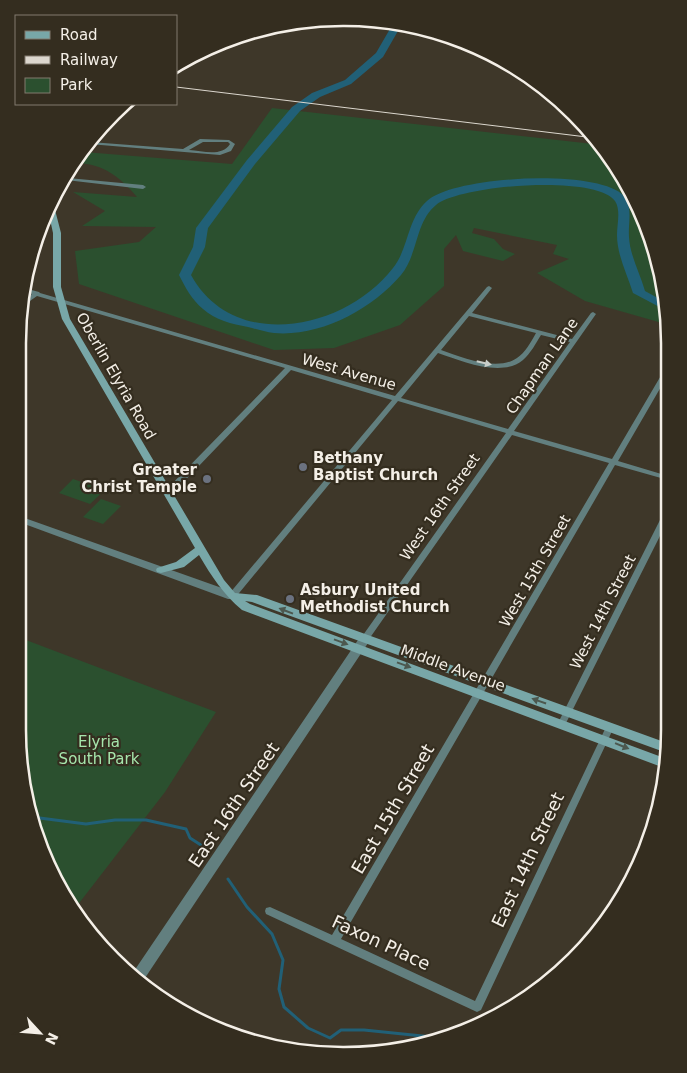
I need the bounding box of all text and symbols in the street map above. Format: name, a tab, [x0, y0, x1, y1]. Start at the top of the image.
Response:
legend	[15, 15, 178, 105]
text: Road	[60, 26, 98, 44]
text: Railway	[60, 51, 118, 69]
text: Park	[60, 76, 93, 94]
street label: Oberlin Elyria Road	[72, 309, 160, 443]
street label: Chapman Lane	[502, 315, 582, 417]
street label: West Avenue	[300, 350, 398, 394]
one-way arrow	[477, 359, 492, 367]
place label: Bethany Baptist Church	[313, 449, 438, 484]
street label: West 16th Street	[396, 450, 484, 564]
place label: Greater Christ Temple	[81, 461, 198, 496]
marker: Bethany Baptist Church	[297, 461, 309, 473]
marker: Greater Christ Temple	[201, 473, 213, 485]
street label: West 15th Street	[496, 512, 574, 630]
street label: West 14th Street	[566, 551, 640, 672]
place label: Asbury United Methodist Church	[300, 581, 450, 616]
marker: Asbury United Methodist Church	[284, 593, 296, 605]
one-way arrow	[279, 606, 293, 614]
one-way arrow	[333, 639, 348, 646]
street label: Middle Avenue	[398, 641, 508, 695]
one-way arrow	[397, 661, 412, 669]
one-way arrow	[531, 697, 546, 705]
park label: Elyria South Park	[59, 733, 140, 768]
street label: East 16th Street	[184, 738, 283, 871]
street label: East 15th Street	[347, 740, 438, 877]
one-way arrow	[615, 742, 630, 750]
street label: East 14th Street	[487, 789, 568, 931]
street label: Faxon Place	[329, 911, 434, 974]
north arrow	[15, 1008, 65, 1058]
text: N	[42, 1030, 61, 1047]

